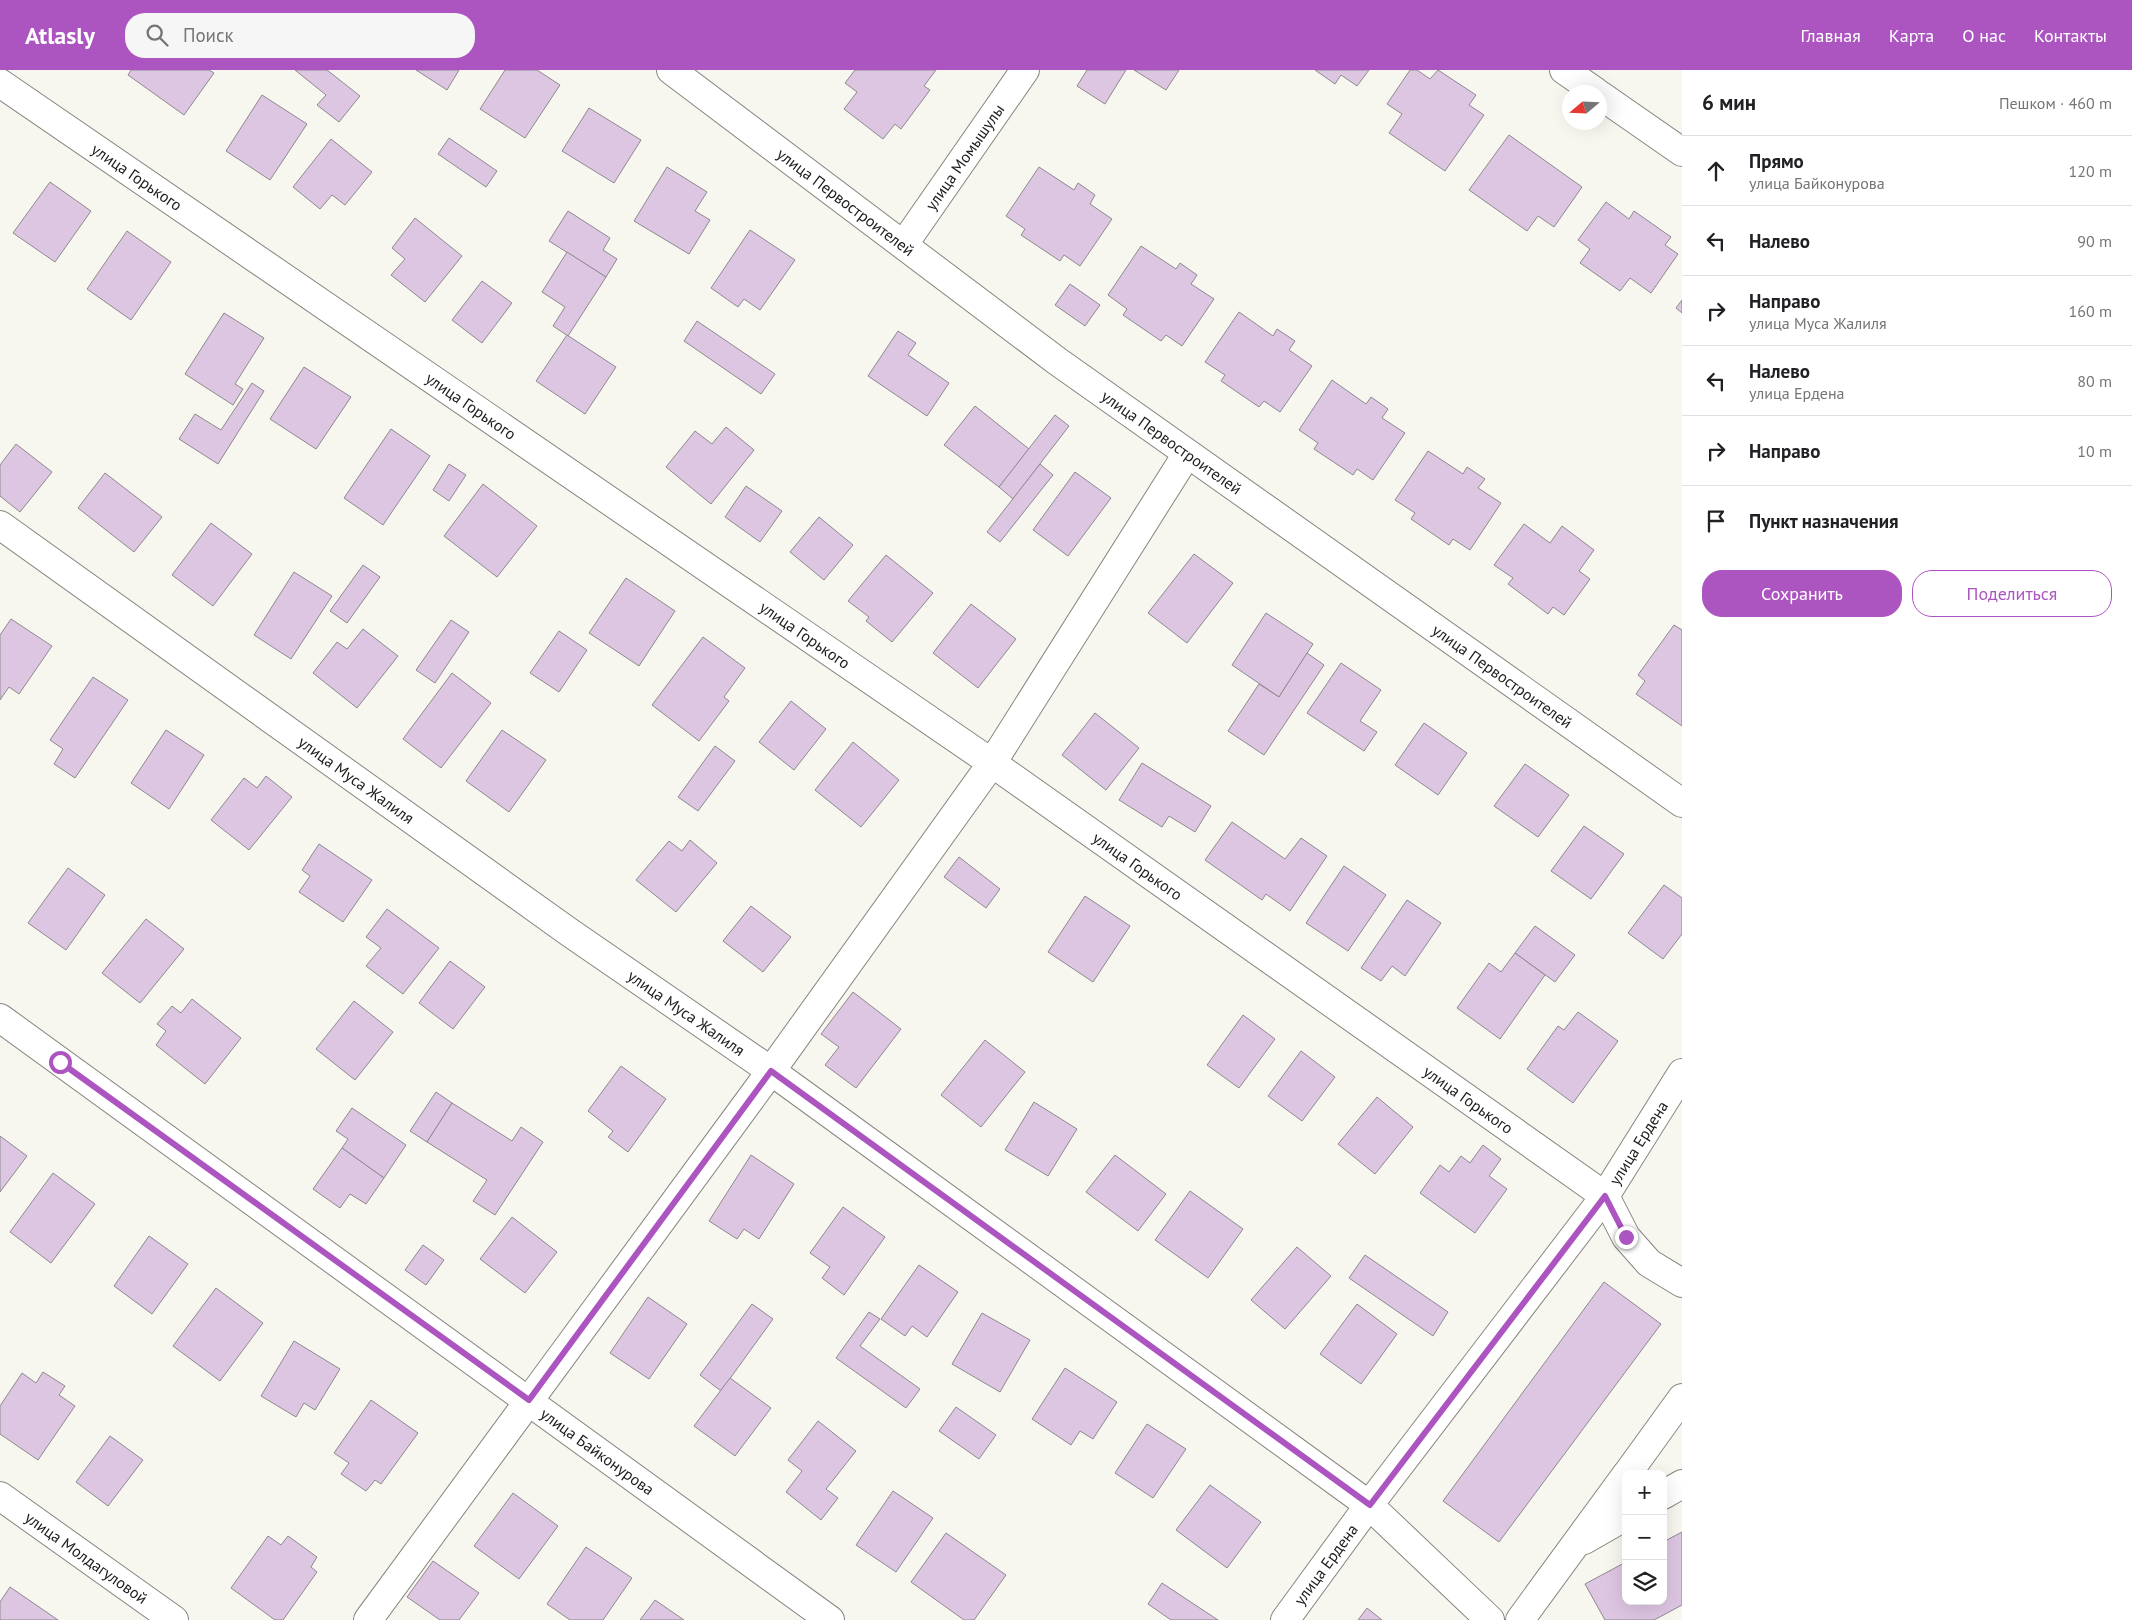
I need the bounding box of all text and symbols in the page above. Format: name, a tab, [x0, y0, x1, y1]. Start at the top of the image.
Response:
search box	[125, 13, 475, 58]
text: Atlasly	[25, 20, 95, 51]
icon: search	[143, 21, 171, 49]
text: Поиск	[183, 23, 234, 47]
text: Главная	[1800, 24, 1861, 47]
text: Карта	[1889, 24, 1934, 47]
text: О нас	[1962, 24, 2006, 47]
text: Контакты	[2034, 24, 2107, 47]
north arrow	[1562, 85, 1607, 130]
text: 6 мин	[1702, 89, 1756, 116]
text: Пешком · 460 m	[1999, 93, 2112, 113]
street label: улица Момышулы	[921, 100, 1008, 214]
street label: улица Горького	[88, 139, 186, 215]
street label: улица Первостроителей	[773, 144, 919, 260]
text: Прямо	[1749, 149, 1804, 173]
icon: ahead	[1702, 157, 1730, 185]
text: 120 m	[2069, 161, 2112, 181]
text: улица Байконурова	[1749, 173, 1885, 193]
icon: left	[1702, 227, 1730, 255]
text: Налево	[1749, 229, 1810, 253]
text: 90 m	[2077, 231, 2112, 251]
text: Направо	[1749, 289, 1820, 313]
icon: right	[1702, 297, 1730, 325]
text: 160 m	[2069, 301, 2112, 321]
text: улица Муса Жалиля	[1749, 313, 1887, 333]
text: Налево	[1749, 359, 1810, 383]
icon: left	[1702, 367, 1730, 395]
street label: улица Горького	[422, 368, 520, 444]
text: 80 m	[2077, 371, 2112, 391]
text: улица Ердена	[1749, 383, 1845, 403]
street label: улица Первостроителей	[1098, 386, 1246, 499]
icon: right	[1702, 437, 1730, 465]
text: Направо	[1749, 439, 1820, 463]
text: 10 m	[2077, 441, 2112, 461]
icon: arrive	[1702, 507, 1730, 535]
text: Пункт назначения	[1749, 509, 1899, 533]
button: Сохранить	[1702, 570, 1902, 617]
button: Поделиться	[1912, 570, 2112, 617]
street label: улица Горького	[756, 597, 854, 673]
street label: улица Первостроителей	[1428, 620, 1576, 732]
street label: улица Муса Жалиля	[294, 732, 418, 828]
street label: улица Горького	[1089, 827, 1186, 904]
street label: улица Муса Жалиля	[624, 965, 749, 1060]
route start	[49, 1051, 72, 1074]
street label: улица Горького	[1420, 1061, 1517, 1138]
street label: улица Ердена	[1604, 1097, 1672, 1189]
route end	[1615, 1226, 1638, 1249]
street label: улица Байконурова	[537, 1403, 658, 1499]
map controls	[1622, 1470, 1667, 1605]
button: +	[1622, 1470, 1667, 1515]
street label: улица Молдагуловой	[21, 1507, 152, 1608]
button: −	[1622, 1515, 1667, 1560]
street label: улица Ердена	[1289, 1520, 1362, 1609]
button: layers	[1622, 1560, 1667, 1605]

